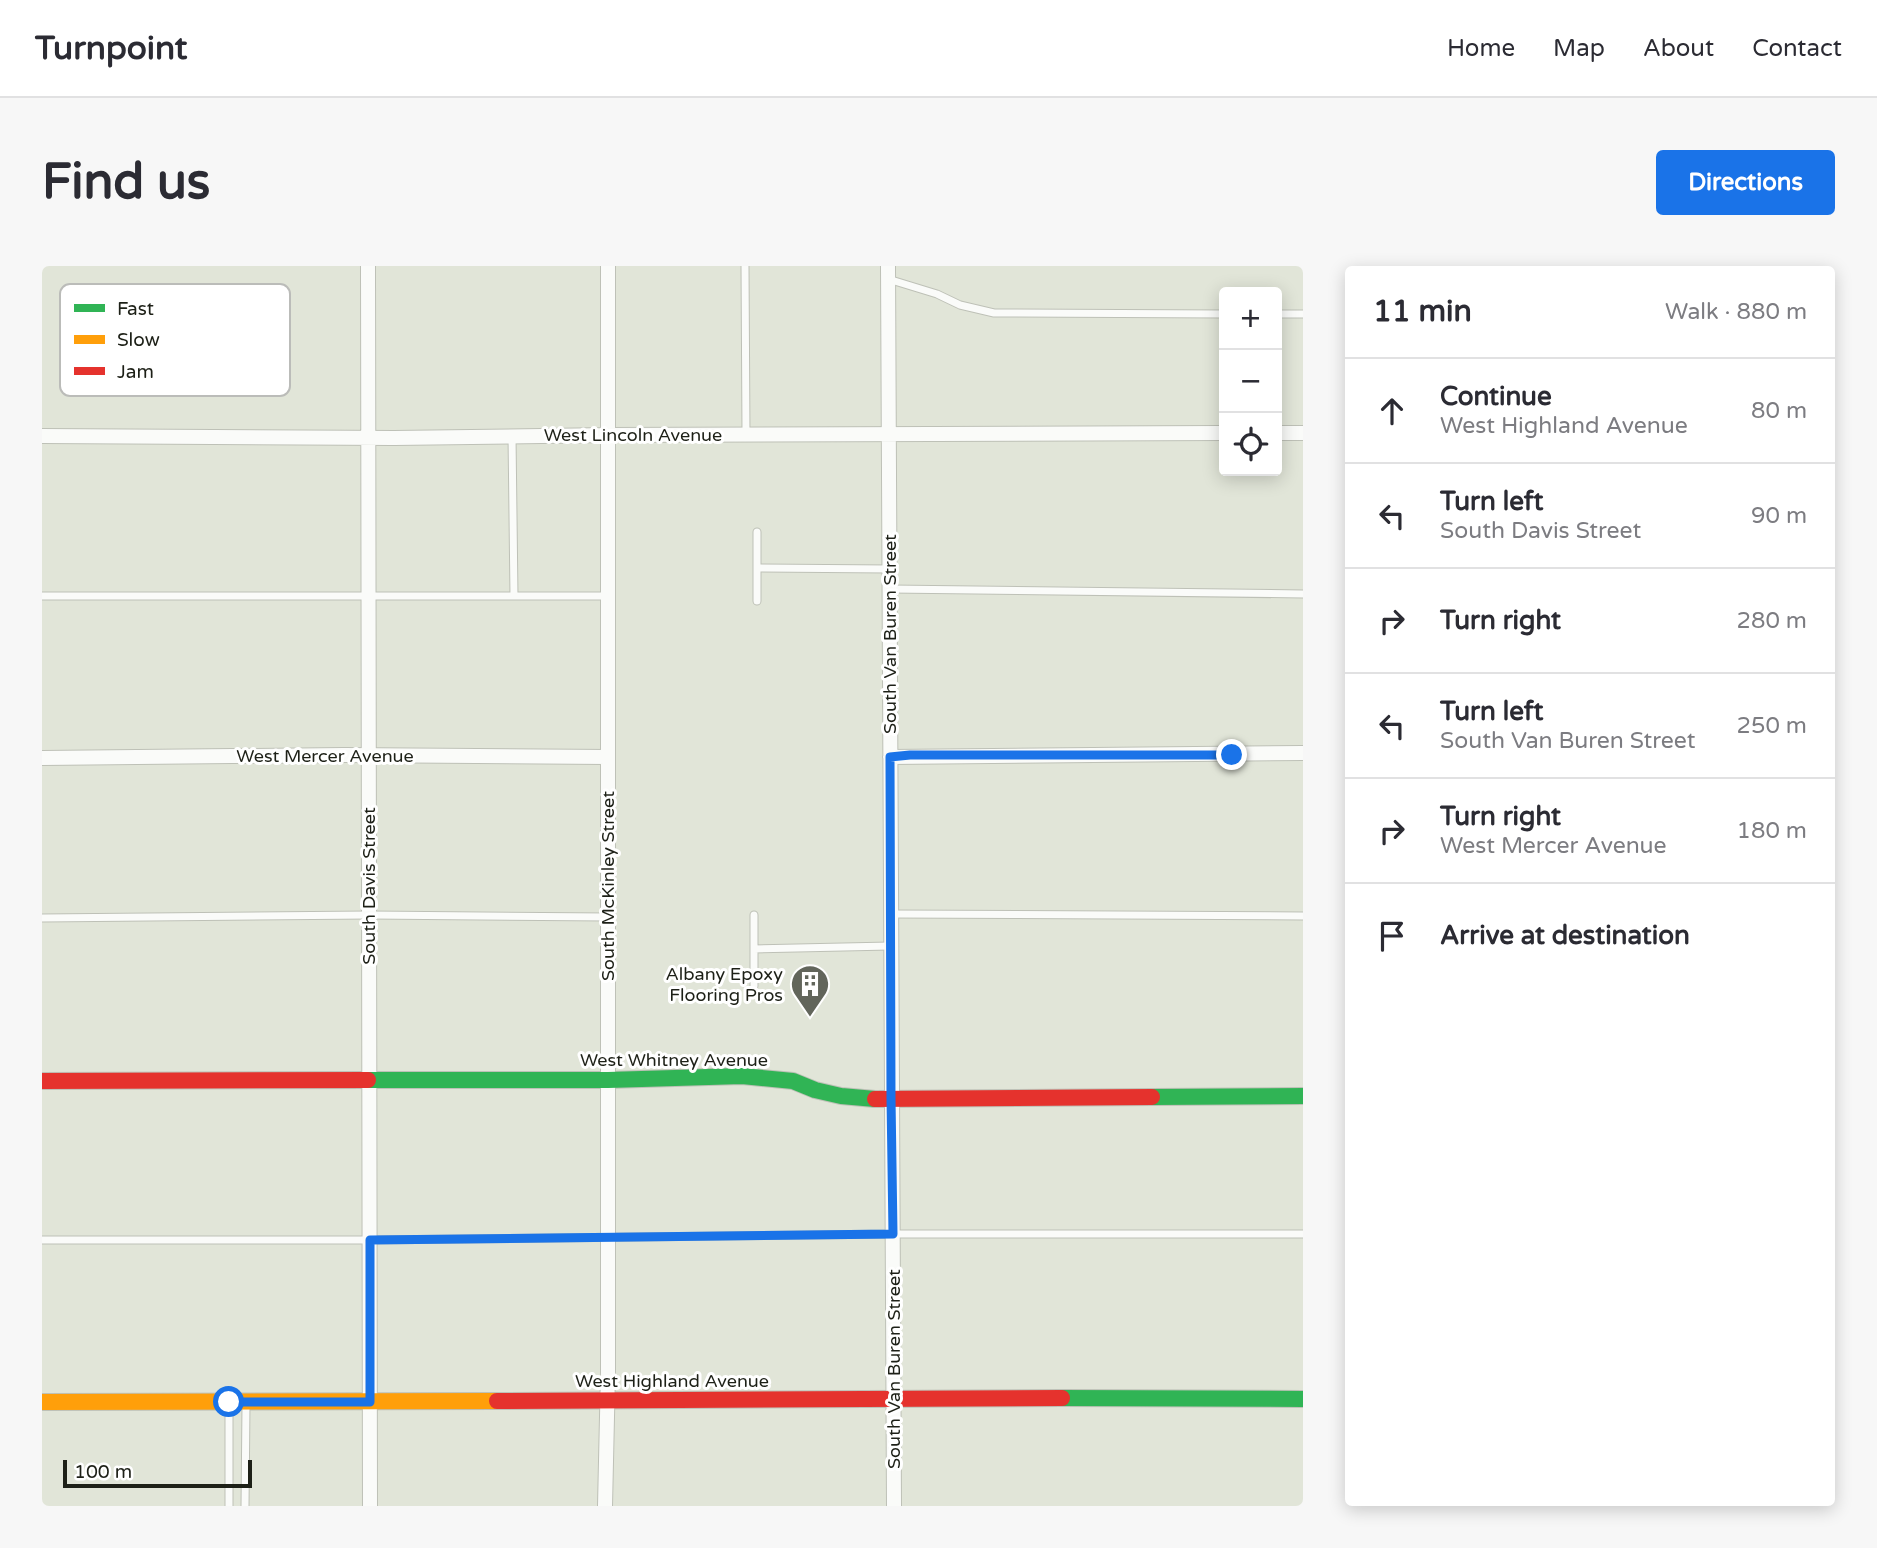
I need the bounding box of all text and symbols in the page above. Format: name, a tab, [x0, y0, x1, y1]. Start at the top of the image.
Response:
text: Turnpoint	[35, 29, 187, 68]
text: Home	[1447, 34, 1515, 63]
text: Map	[1553, 34, 1605, 63]
text: About	[1643, 34, 1714, 63]
text: Contact	[1752, 34, 1842, 63]
button: Directions	[1656, 150, 1835, 215]
text: Find us	[42, 153, 210, 212]
legend	[60, 284, 290, 396]
map controls	[1219, 287, 1282, 476]
button: +	[1219, 287, 1282, 350]
text: 11 min	[1373, 293, 1472, 330]
text: Fast	[117, 298, 154, 320]
text: Walk · 880 m	[1665, 298, 1807, 326]
text: Slow	[117, 329, 160, 351]
button: −	[1219, 350, 1282, 413]
text: Jam	[117, 361, 154, 383]
text: Continue	[1440, 381, 1552, 412]
icon: ahead	[1373, 392, 1411, 430]
text: 80 m	[1751, 397, 1807, 425]
text: West Highland Avenue	[1440, 412, 1688, 440]
button: locate	[1219, 413, 1282, 476]
street label: West Lincoln Avenue	[544, 424, 722, 446]
text: Turn left	[1440, 486, 1543, 517]
icon: left	[1373, 497, 1411, 535]
text: 90 m	[1751, 502, 1807, 530]
text: South Davis Street	[1440, 517, 1641, 545]
street label: South Van Buren Street	[879, 534, 901, 734]
icon: right	[1373, 602, 1411, 640]
text: Turn right	[1440, 605, 1561, 636]
text: 280 m	[1737, 607, 1807, 635]
text: Turn left	[1440, 696, 1543, 727]
icon: left	[1373, 707, 1411, 745]
text: 250 m	[1737, 712, 1807, 740]
text: South Van Buren Street	[1440, 727, 1696, 755]
route end	[1216, 739, 1247, 770]
street label: West Mercer Avenue	[236, 745, 414, 767]
street label: South McKinley Street	[597, 791, 619, 981]
text: Turn right	[1440, 801, 1561, 832]
street label: South Davis Street	[358, 807, 380, 965]
icon: right	[1373, 812, 1411, 850]
text: 180 m	[1737, 817, 1807, 845]
text: West Mercer Avenue	[1440, 832, 1667, 860]
icon: arrive	[1373, 917, 1411, 955]
text: Arrive at destination	[1440, 920, 1690, 951]
place label: Albany Epoxy Flooring Pros	[665, 963, 783, 1006]
building icon: Albany Epoxy Flooring Pros	[789, 963, 831, 1018]
street label: West Whitney Avenue	[580, 1049, 768, 1071]
street label: South Van Buren Street	[883, 1269, 905, 1469]
street label: West Highland Avenue	[575, 1370, 769, 1392]
route start	[213, 1386, 244, 1417]
scale bar	[63, 1457, 252, 1489]
text: 100 m	[74, 1461, 132, 1483]

